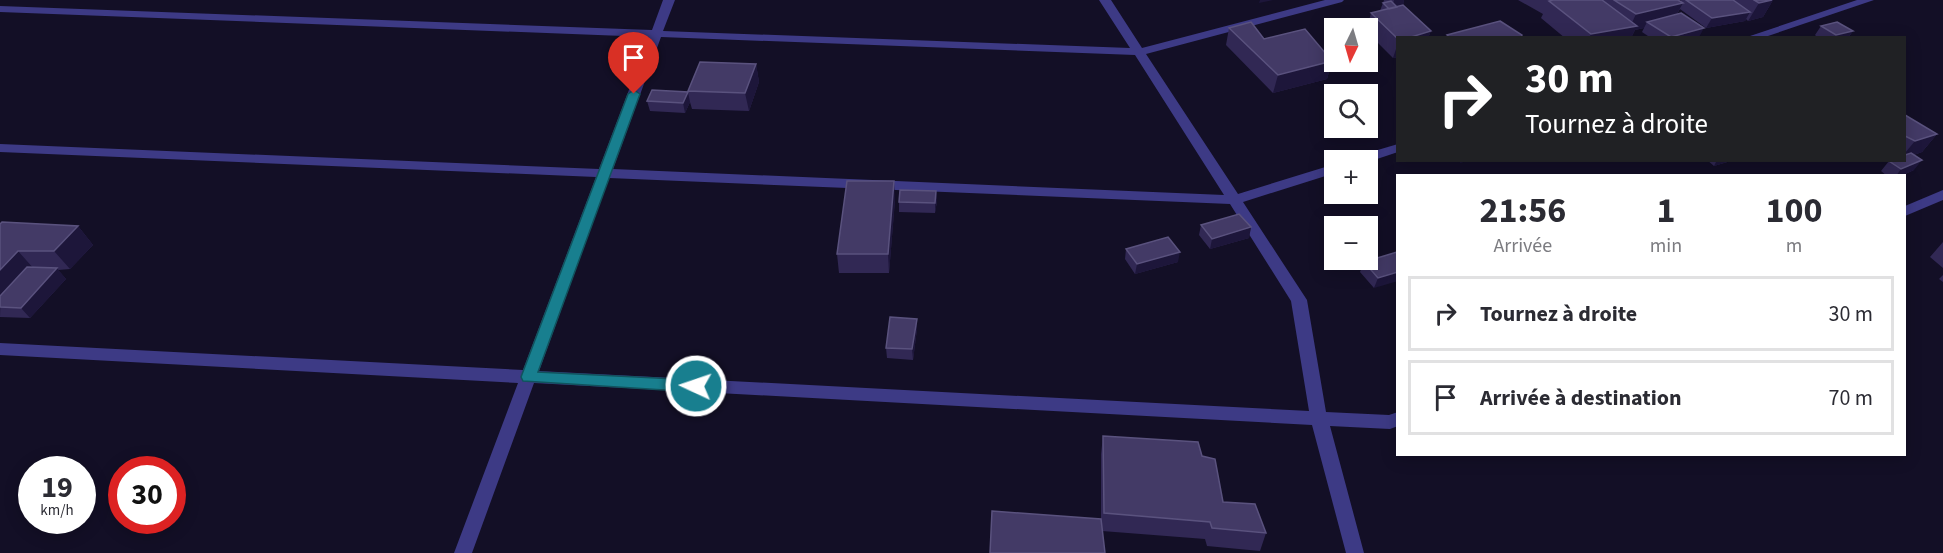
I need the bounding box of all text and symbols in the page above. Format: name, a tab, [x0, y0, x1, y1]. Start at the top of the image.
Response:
north arrow	[1324, 18, 1378, 72]
map controls	[1324, 18, 1378, 270]
pin	[608, 32, 659, 94]
icon: arrive	[617, 41, 650, 74]
text: 30 m	[1525, 49, 1614, 109]
icon: right	[1426, 60, 1504, 138]
button: search	[1324, 84, 1378, 138]
text: Tournez à droite	[1525, 105, 1708, 144]
button: +	[1324, 150, 1378, 204]
text: 21:56	[1479, 185, 1566, 236]
text: 1	[1656, 185, 1675, 236]
text: 100	[1766, 185, 1823, 236]
button: −	[1324, 216, 1378, 270]
text: Arrivée	[1493, 232, 1552, 260]
text: min	[1650, 232, 1682, 260]
text: m	[1786, 232, 1802, 260]
icon: right	[1429, 297, 1462, 330]
text: Tournez à droite	[1480, 298, 1637, 330]
text: 30 m	[1828, 298, 1873, 330]
position arrow	[664, 354, 728, 418]
icon: arrive	[1429, 381, 1462, 414]
text: Arrivée à destination	[1480, 382, 1682, 414]
text: 70 m	[1828, 382, 1873, 414]
speed limit sign: 30	[108, 456, 186, 534]
text: 19	[41, 466, 73, 509]
text: km/h	[40, 500, 74, 521]

